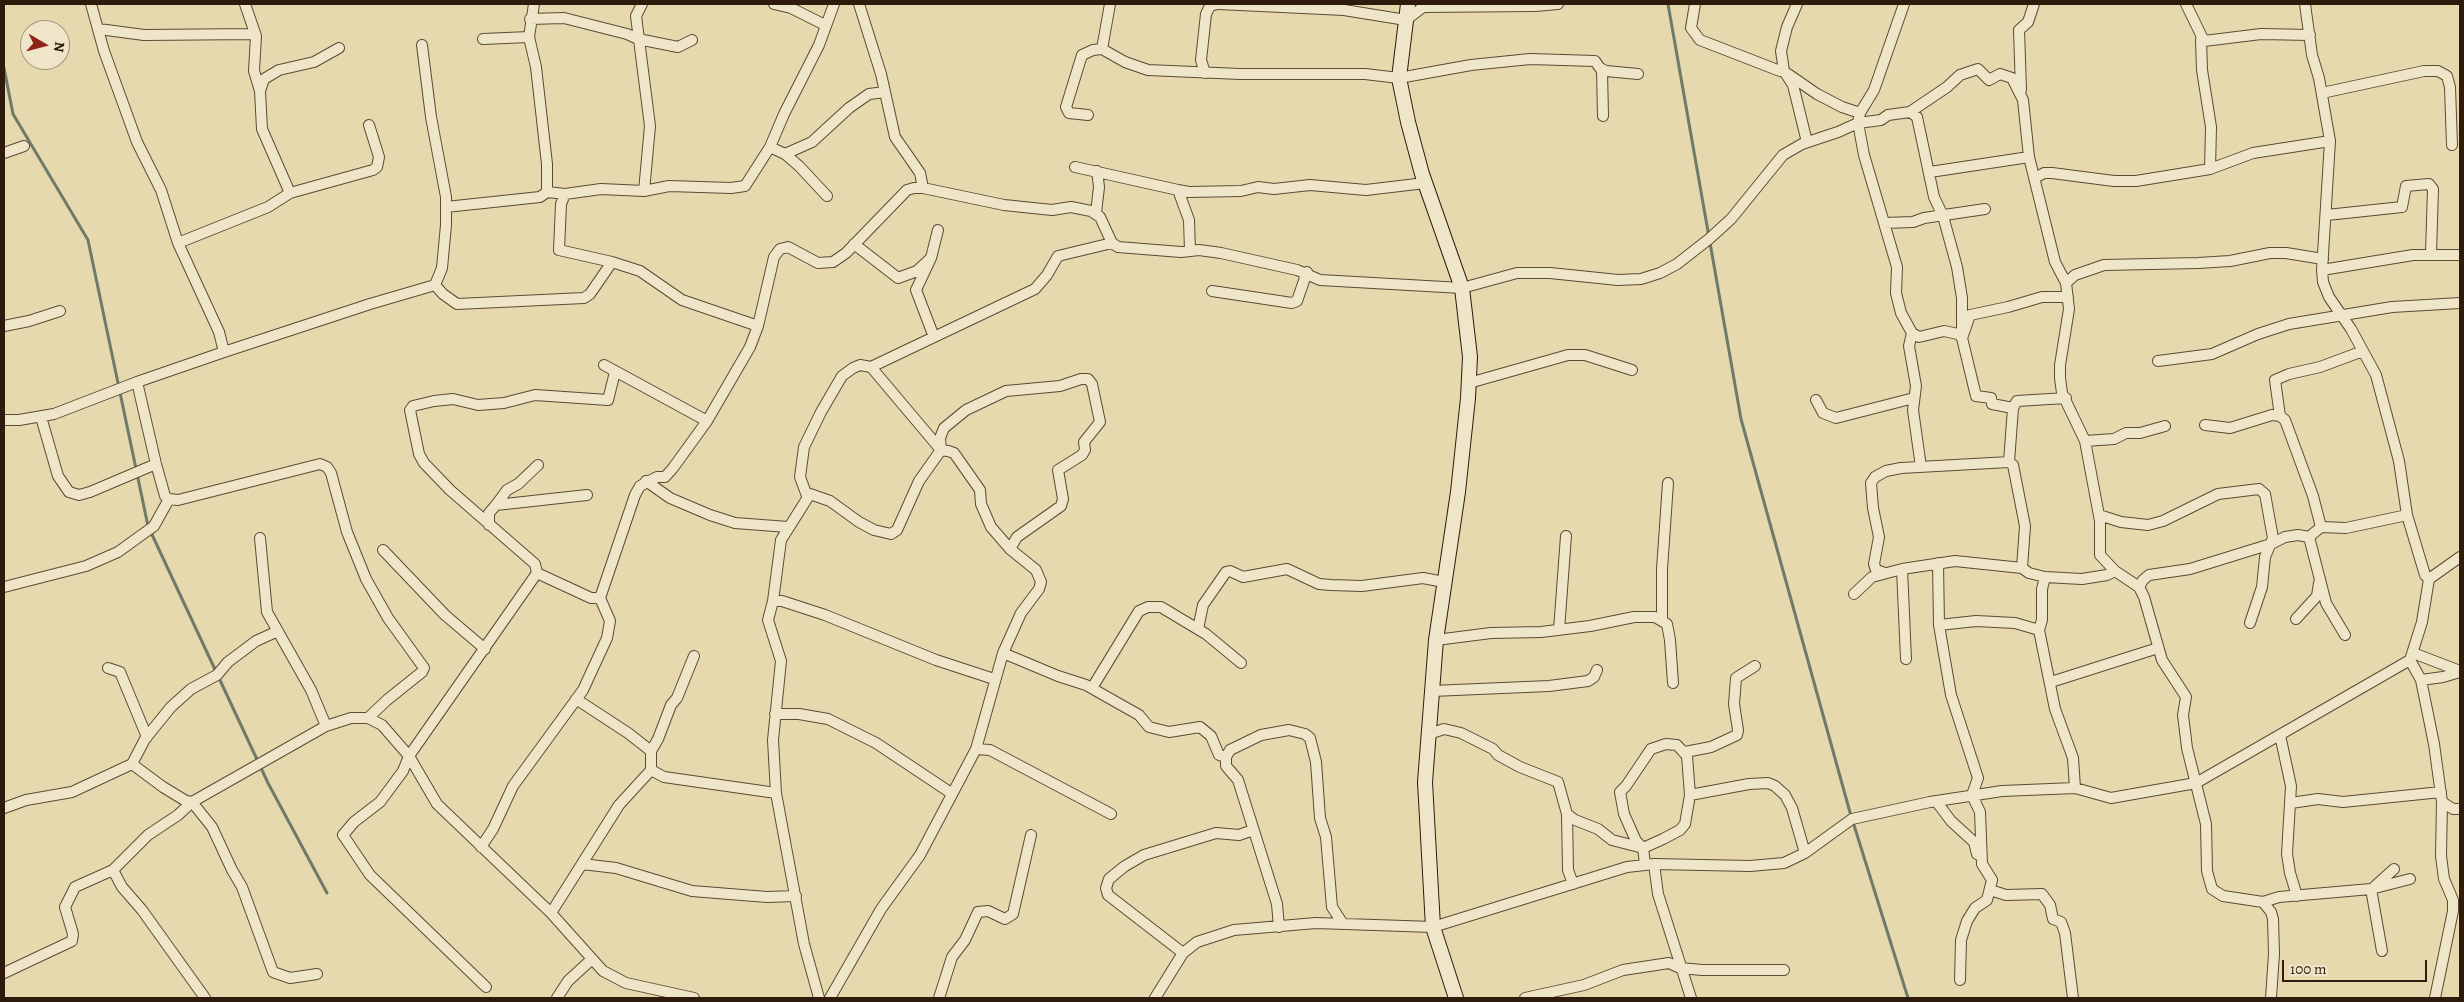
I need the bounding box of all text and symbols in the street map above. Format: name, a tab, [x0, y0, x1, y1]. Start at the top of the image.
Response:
north arrow	[20, 20, 70, 70]
text: N	[49, 41, 69, 53]
scale bar	[2284, 950, 2429, 982]
text: 100 m	[2290, 959, 2327, 979]

